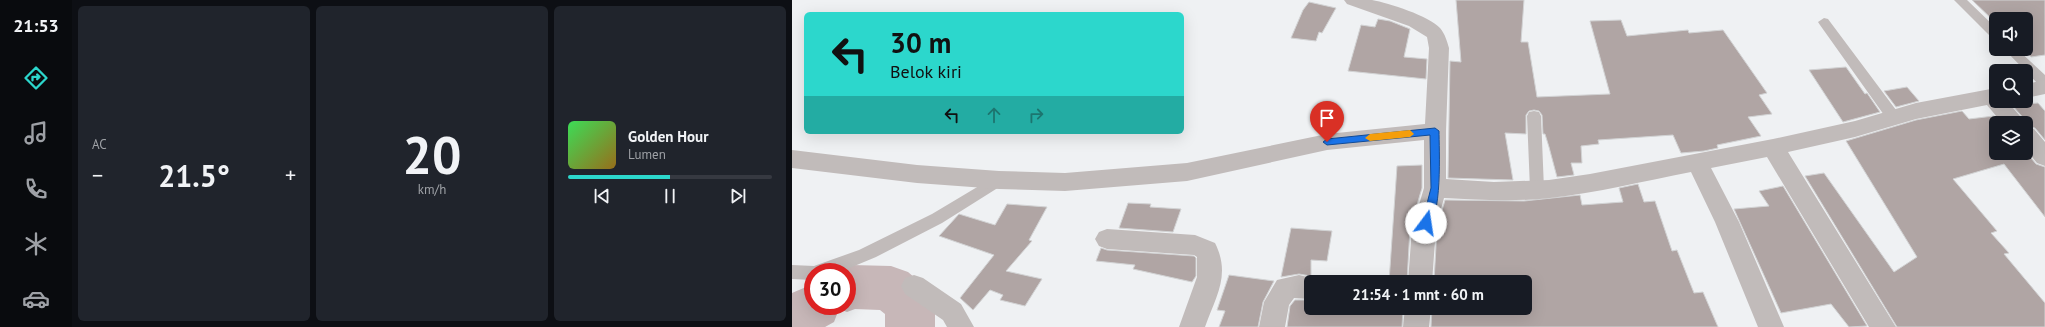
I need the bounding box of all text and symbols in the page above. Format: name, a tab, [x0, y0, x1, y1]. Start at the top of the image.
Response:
map controls	[1989, 12, 2033, 160]
button: sound	[1989, 12, 2033, 56]
text: 21:53	[13, 14, 59, 37]
text: 30 m	[890, 24, 951, 61]
icon: left	[824, 28, 876, 80]
text: Belok kiri	[890, 60, 962, 83]
icon: directions	[22, 64, 50, 92]
button: search	[1989, 64, 2033, 108]
pin	[1310, 101, 1344, 142]
icon: left	[941, 104, 963, 126]
icon: ahead	[983, 104, 1005, 126]
icon: right	[1025, 104, 1047, 126]
icon: arrive	[1316, 107, 1338, 129]
button: layers	[1989, 116, 2033, 160]
icon: music	[22, 119, 50, 147]
text: 20	[403, 121, 461, 188]
text: Golden Hour	[628, 127, 708, 146]
text: AC	[92, 136, 107, 153]
text: Lumen	[628, 146, 666, 163]
text: 21.5°	[158, 156, 230, 195]
text: −	[92, 161, 103, 189]
text: +	[285, 161, 296, 189]
icon: phone	[22, 175, 50, 203]
text: km/h	[418, 181, 446, 198]
icon: previous	[591, 185, 613, 207]
icon: pause	[659, 185, 681, 207]
icon: next	[727, 185, 749, 207]
position arrow	[1405, 202, 1447, 244]
icon: climate	[22, 230, 50, 258]
speed limit sign: 30	[804, 263, 856, 315]
icon: car	[22, 285, 50, 313]
text: 21:54 · 1 mnt · 60 m	[1352, 285, 1484, 304]

